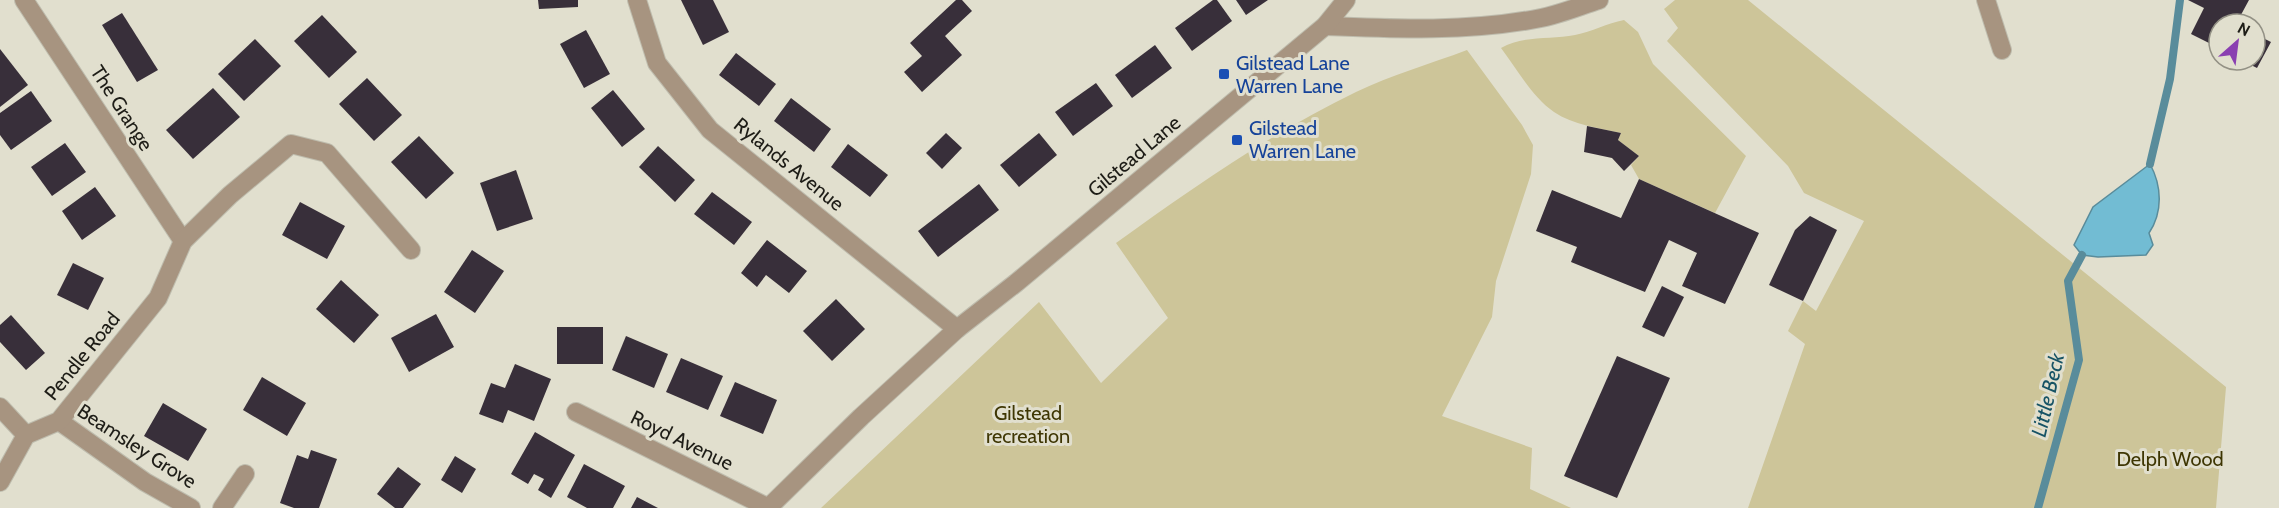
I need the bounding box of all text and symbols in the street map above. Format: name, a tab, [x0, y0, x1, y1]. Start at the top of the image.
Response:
north arrow	[2207, 12, 2267, 72]
text: N	[2234, 18, 2253, 40]
place label: Gilstead Lane Warren Lane	[1236, 51, 1350, 98]
street label: The Grange	[86, 61, 158, 155]
marker: Gilstead Lane Warren Lane	[1217, 67, 1231, 81]
street label: Gilstead Lane	[1083, 110, 1185, 202]
street label: Rylands Avenue	[729, 112, 849, 216]
place label: Gilstead Warren Lane	[1249, 116, 1356, 163]
marker: Gilstead Warren Lane	[1230, 133, 1244, 147]
street label: Pendle Road	[39, 307, 125, 405]
water label: Little Beck	[2026, 350, 2069, 439]
street label: Beamsley Grove	[73, 399, 201, 493]
park label: Gilstead recreation	[986, 401, 1070, 448]
street label: Royd Avenue	[627, 405, 737, 475]
park label: Delph Wood	[2116, 447, 2224, 471]

